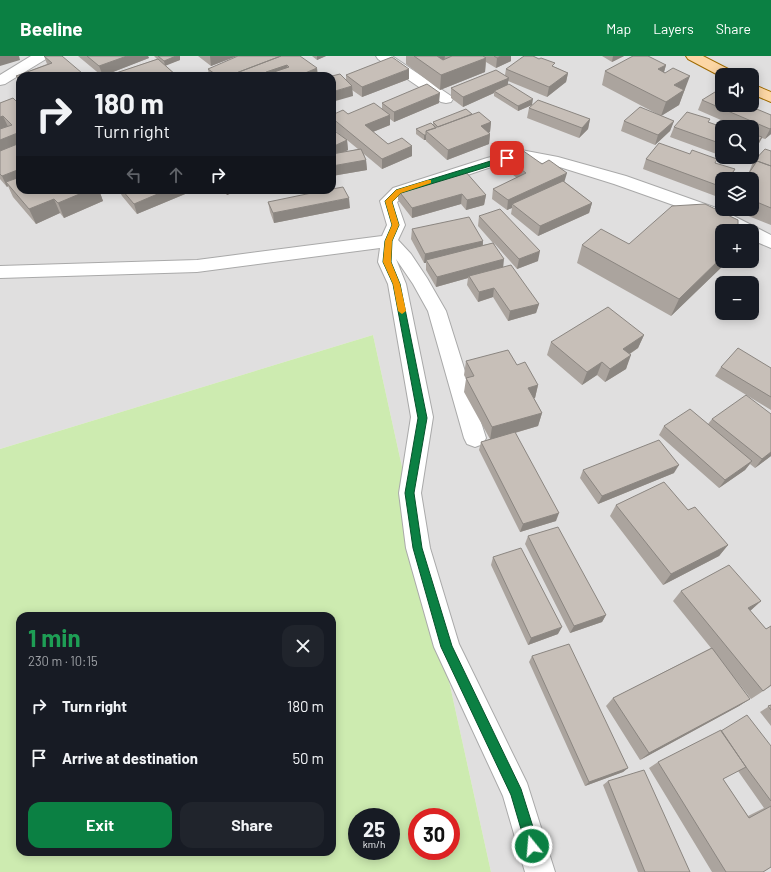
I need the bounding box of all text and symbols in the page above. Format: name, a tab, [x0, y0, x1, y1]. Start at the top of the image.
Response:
text: Beeline	[20, 17, 83, 40]
text: Map	[606, 20, 631, 37]
text: Layers	[653, 20, 694, 37]
text: Share	[716, 20, 751, 37]
map controls	[715, 68, 759, 320]
button: sound	[715, 68, 759, 112]
text: 180 m	[94, 86, 164, 120]
icon: right	[28, 88, 80, 140]
text: Turn right	[94, 120, 170, 142]
button: search	[715, 120, 759, 164]
pin	[490, 141, 524, 175]
icon: arrive	[496, 147, 518, 169]
icon: left	[123, 164, 145, 186]
icon: ahead	[165, 164, 187, 186]
icon: right	[207, 164, 229, 186]
button: layers	[715, 172, 759, 216]
button: +	[715, 224, 759, 268]
button: −	[715, 276, 759, 320]
text: 1 min	[28, 623, 81, 652]
button: close	[282, 625, 324, 667]
text: 230 m · 10:15	[28, 653, 98, 669]
icon: right	[28, 695, 50, 717]
text: Turn right	[62, 697, 127, 715]
text: 180 m	[287, 697, 324, 715]
icon: arrive	[28, 747, 50, 769]
text: Arrive at destination	[62, 749, 198, 767]
text: 50 m	[292, 749, 324, 767]
button: Exit	[28, 802, 172, 848]
button: Share	[180, 802, 324, 848]
speed limit sign: 30	[408, 808, 460, 860]
text: 25	[363, 817, 385, 841]
position arrow	[511, 825, 553, 867]
text: km/h	[363, 838, 385, 850]

